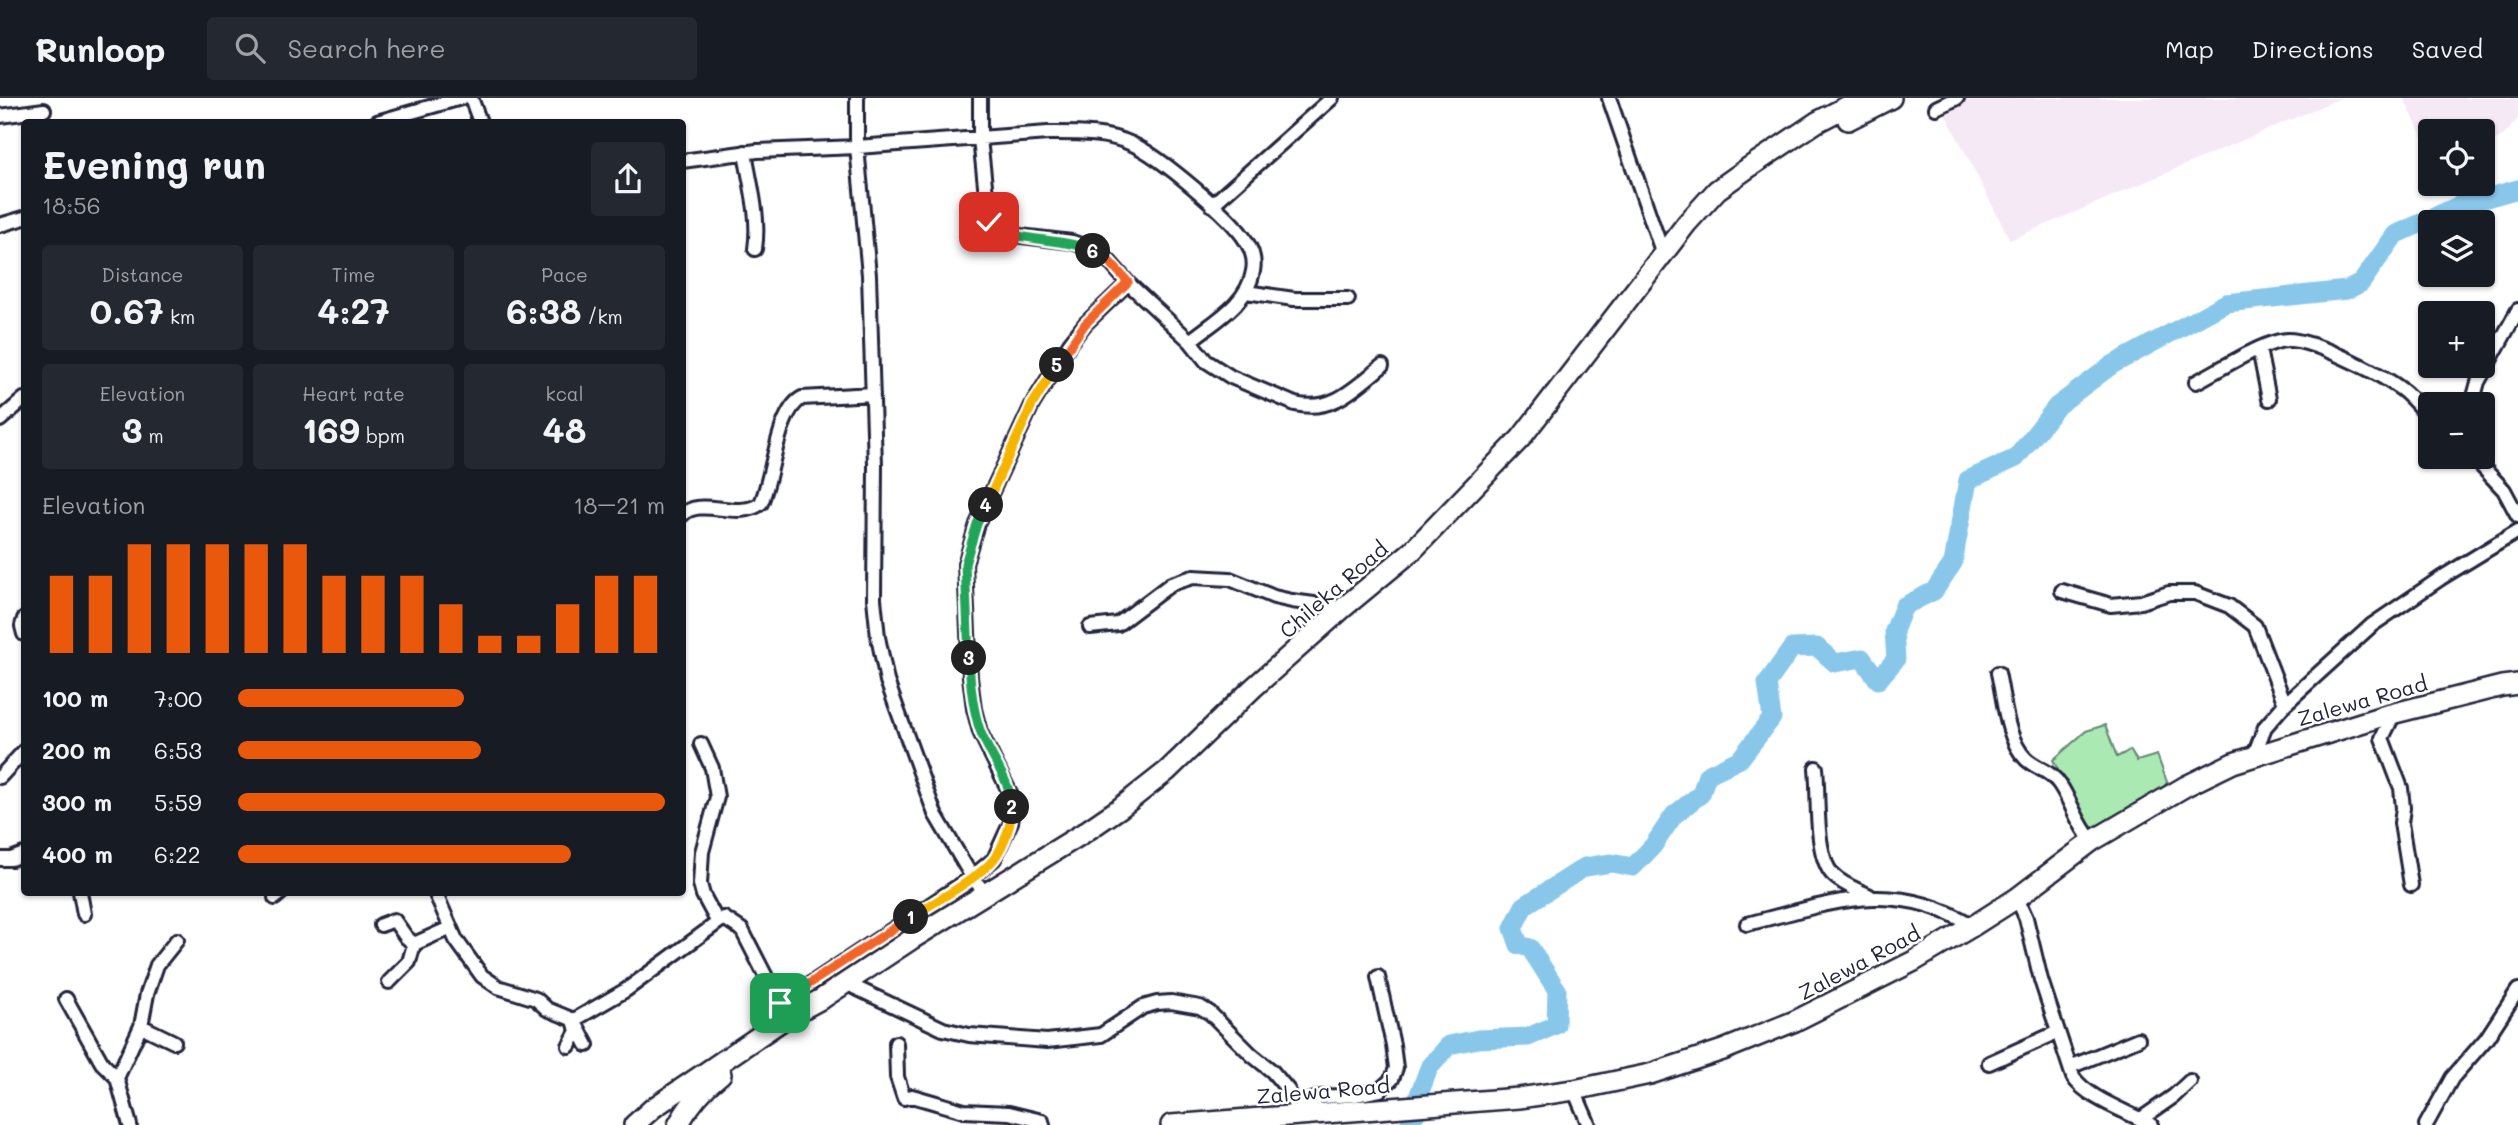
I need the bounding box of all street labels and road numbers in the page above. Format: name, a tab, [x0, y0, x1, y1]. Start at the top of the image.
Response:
street label: Chileka Road	[1273, 535, 1393, 643]
street label: Zalewa Road	[2294, 669, 2430, 731]
street label: Zalewa Road	[1794, 919, 1924, 1005]
street label: Zalewa Road	[1255, 1071, 1391, 1109]

